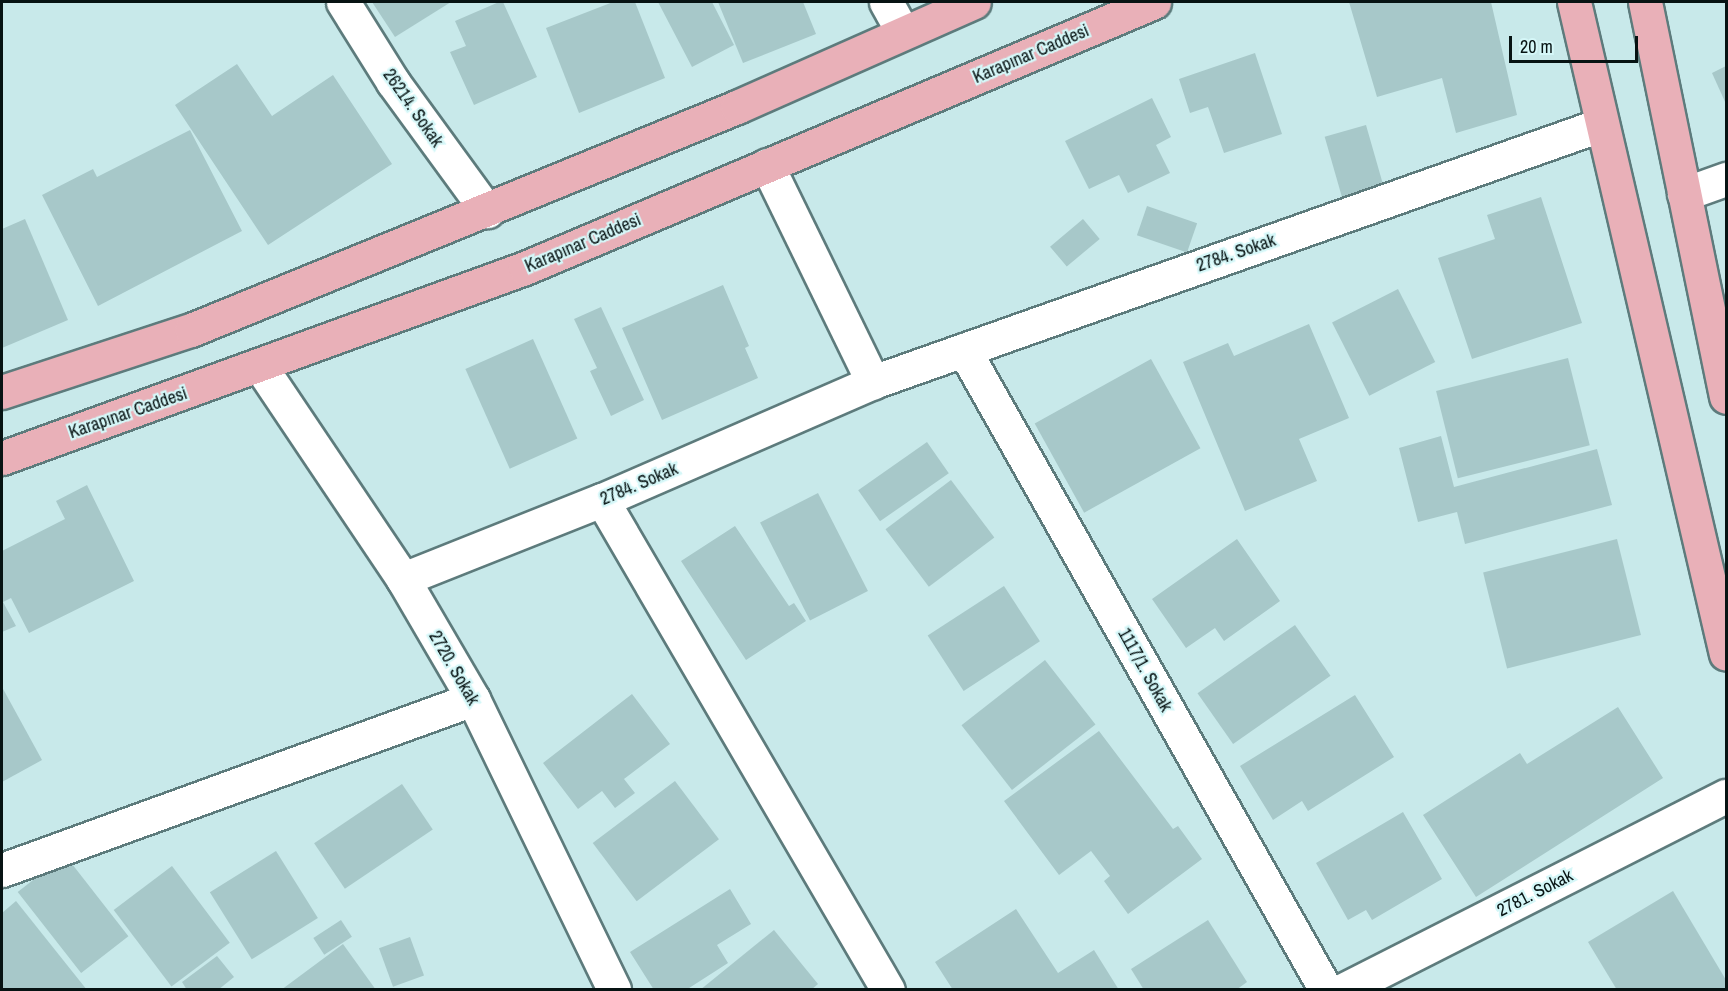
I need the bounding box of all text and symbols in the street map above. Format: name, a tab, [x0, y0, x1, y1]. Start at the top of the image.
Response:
street label: Karapınar Caddesi	[970, 20, 1092, 88]
scale bar	[1512, 24, 1641, 62]
text: 20 m	[1520, 34, 1553, 59]
street label: 26214. Sokak	[378, 65, 448, 151]
street label: Karapınar Caddesi	[522, 209, 644, 277]
street label: 2784. Sokak	[1194, 229, 1278, 277]
street label: Karapınar Caddesi	[66, 383, 190, 443]
street label: 2784. Sokak	[597, 458, 681, 510]
street label: 1117/1. Sokak	[1113, 624, 1177, 716]
street label: 2720. Sokak	[424, 627, 484, 709]
street label: 2781. Sokak	[1494, 865, 1576, 921]

